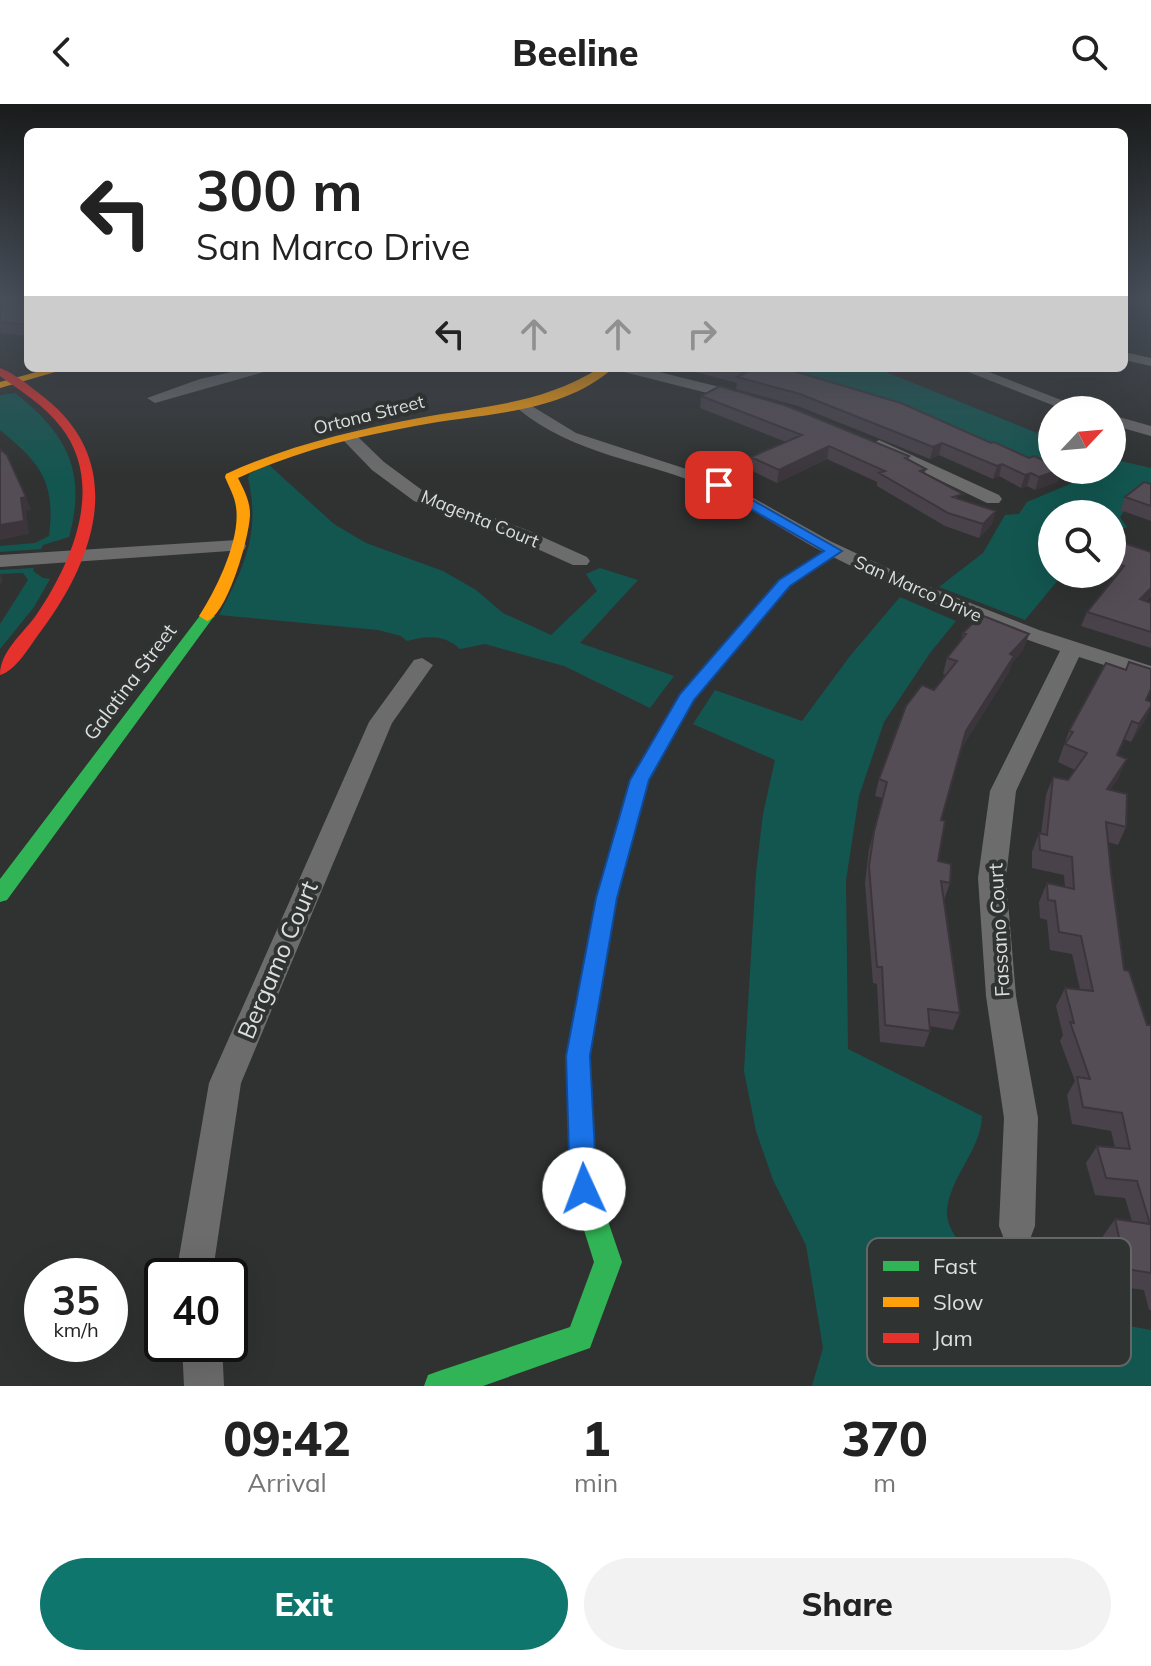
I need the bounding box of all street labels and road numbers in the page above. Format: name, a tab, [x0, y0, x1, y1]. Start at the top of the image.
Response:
street label: Ortona Street	[311, 390, 427, 439]
street label: Magenta Court	[418, 484, 542, 553]
street label: San Marco Drive	[851, 550, 986, 627]
street label: Galatina Street	[78, 619, 182, 745]
street label: Fassano Court	[983, 863, 1014, 997]
street label: Bergamo Court	[230, 876, 324, 1043]

